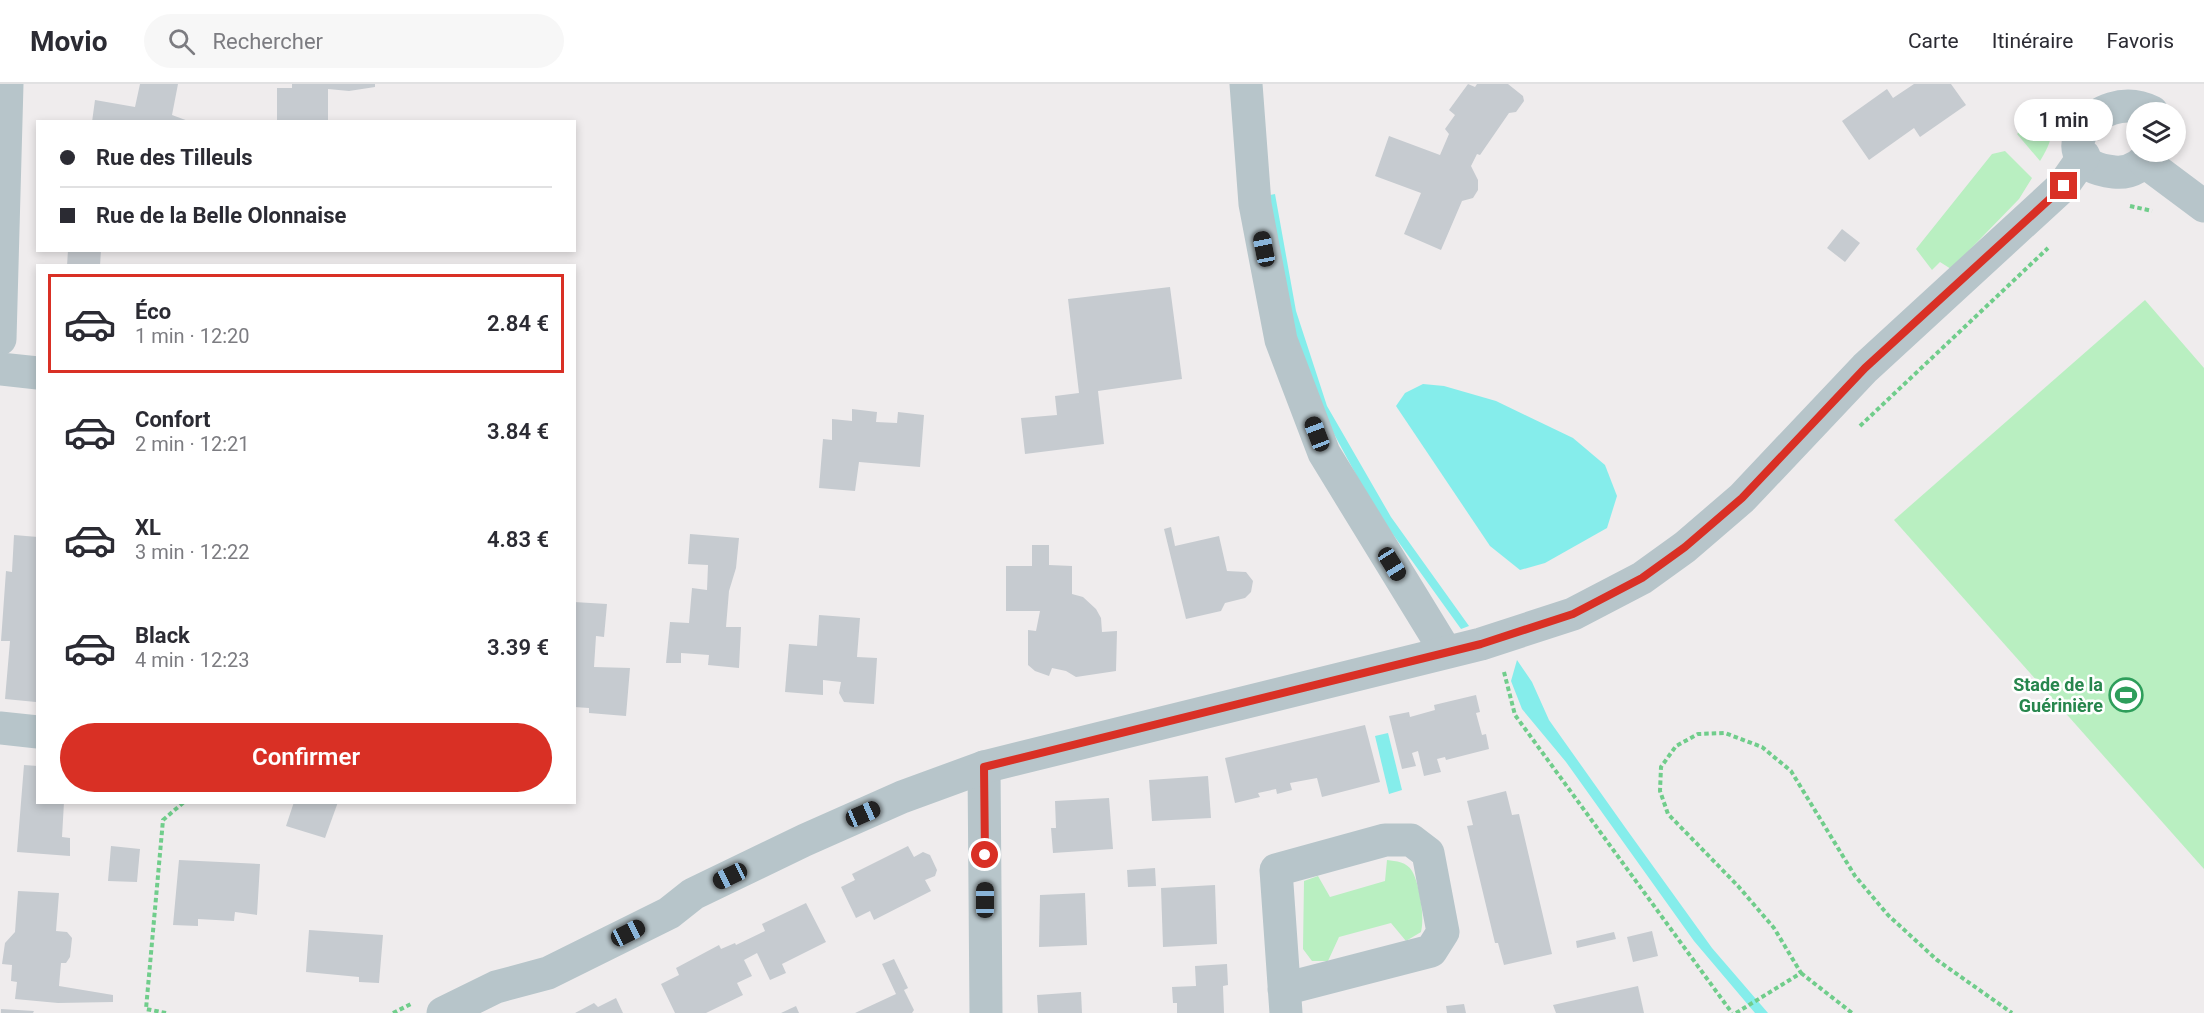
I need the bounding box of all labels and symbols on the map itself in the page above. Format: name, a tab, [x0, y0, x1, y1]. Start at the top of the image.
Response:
callout: 1 min	[2014, 99, 2114, 141]
route end	[2050, 172, 2077, 199]
car	[1252, 230, 1276, 268]
car	[1302, 414, 1332, 454]
car	[1375, 544, 1409, 584]
place label: Stade de la Guérinière	[2013, 674, 2103, 716]
sports icon: Stade de la Guérinière	[2108, 677, 2144, 713]
car	[843, 798, 883, 830]
route start	[971, 841, 998, 868]
car	[710, 860, 750, 892]
car	[976, 882, 994, 918]
car	[608, 917, 648, 949]

